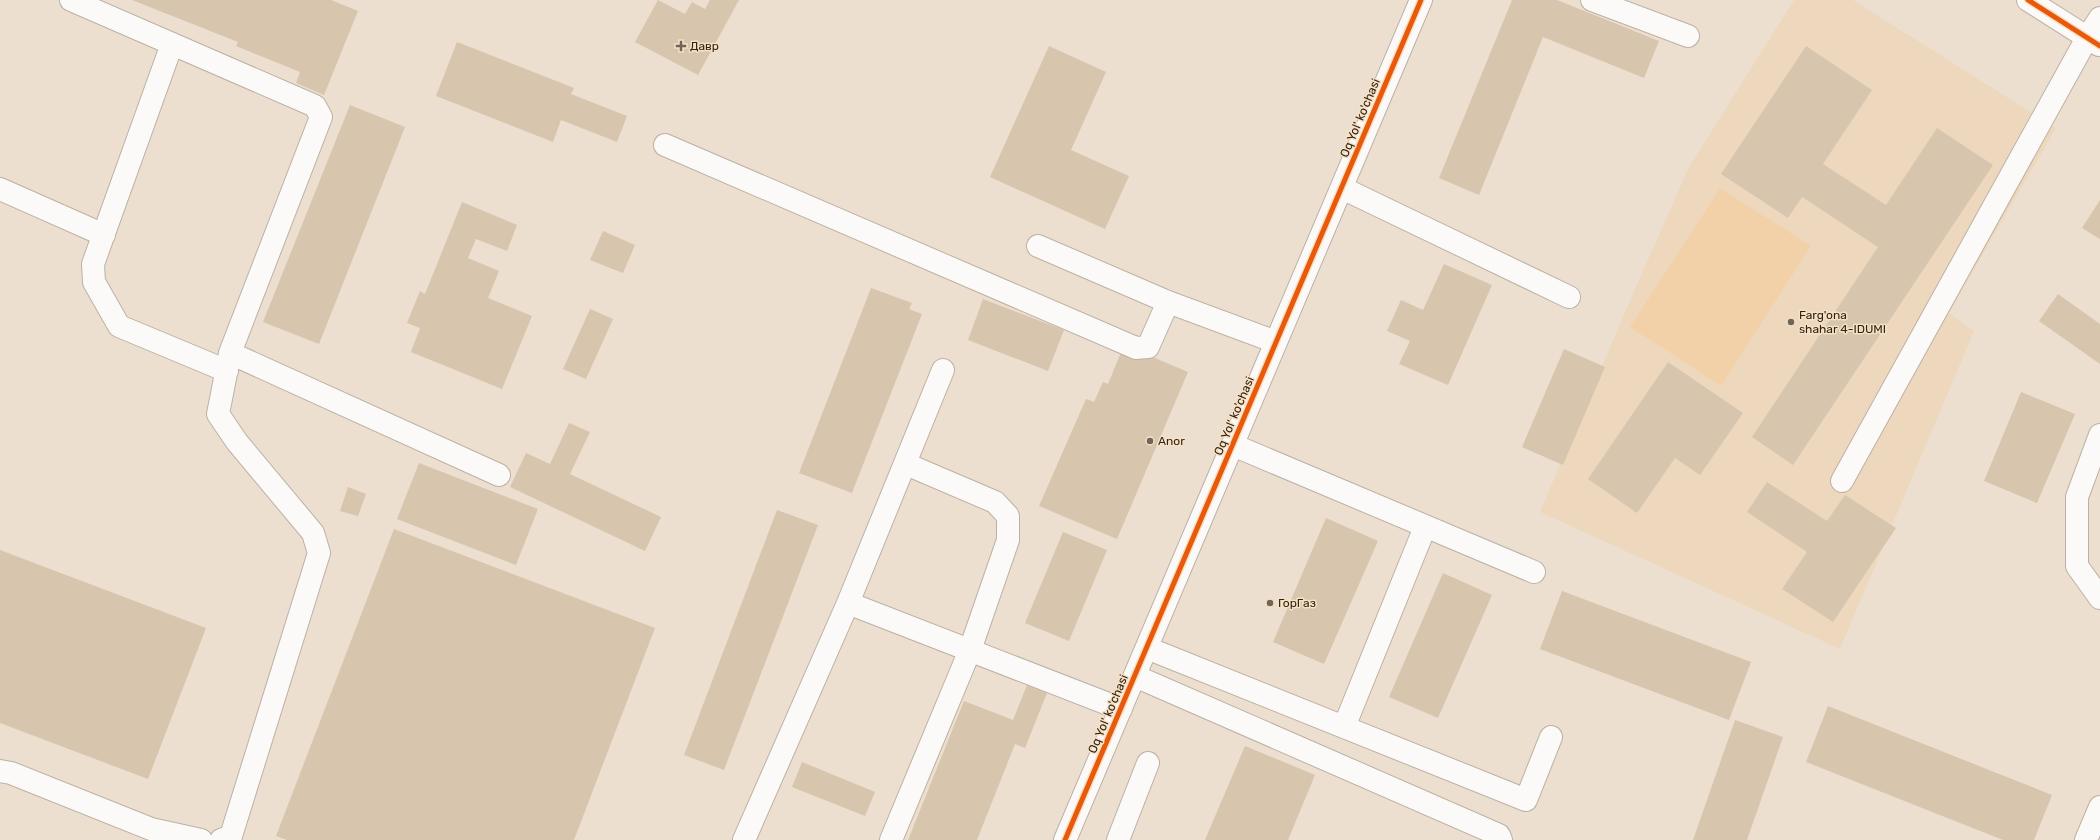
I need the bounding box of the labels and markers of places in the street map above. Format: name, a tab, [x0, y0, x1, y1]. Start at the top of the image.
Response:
place label: Давр	[690, 39, 719, 53]
marker: Давр	[675, 40, 687, 52]
place label: Farg'ona shahar 4-IDUMI	[1799, 308, 1886, 336]
marker: Farg'ona shahar 4-IDUMI	[1786, 317, 1796, 327]
place label: Anor	[1158, 434, 1185, 448]
marker: Anor	[1145, 436, 1155, 446]
place label: ГорГаз	[1278, 596, 1316, 610]
marker: ГорГаз	[1265, 598, 1275, 608]

